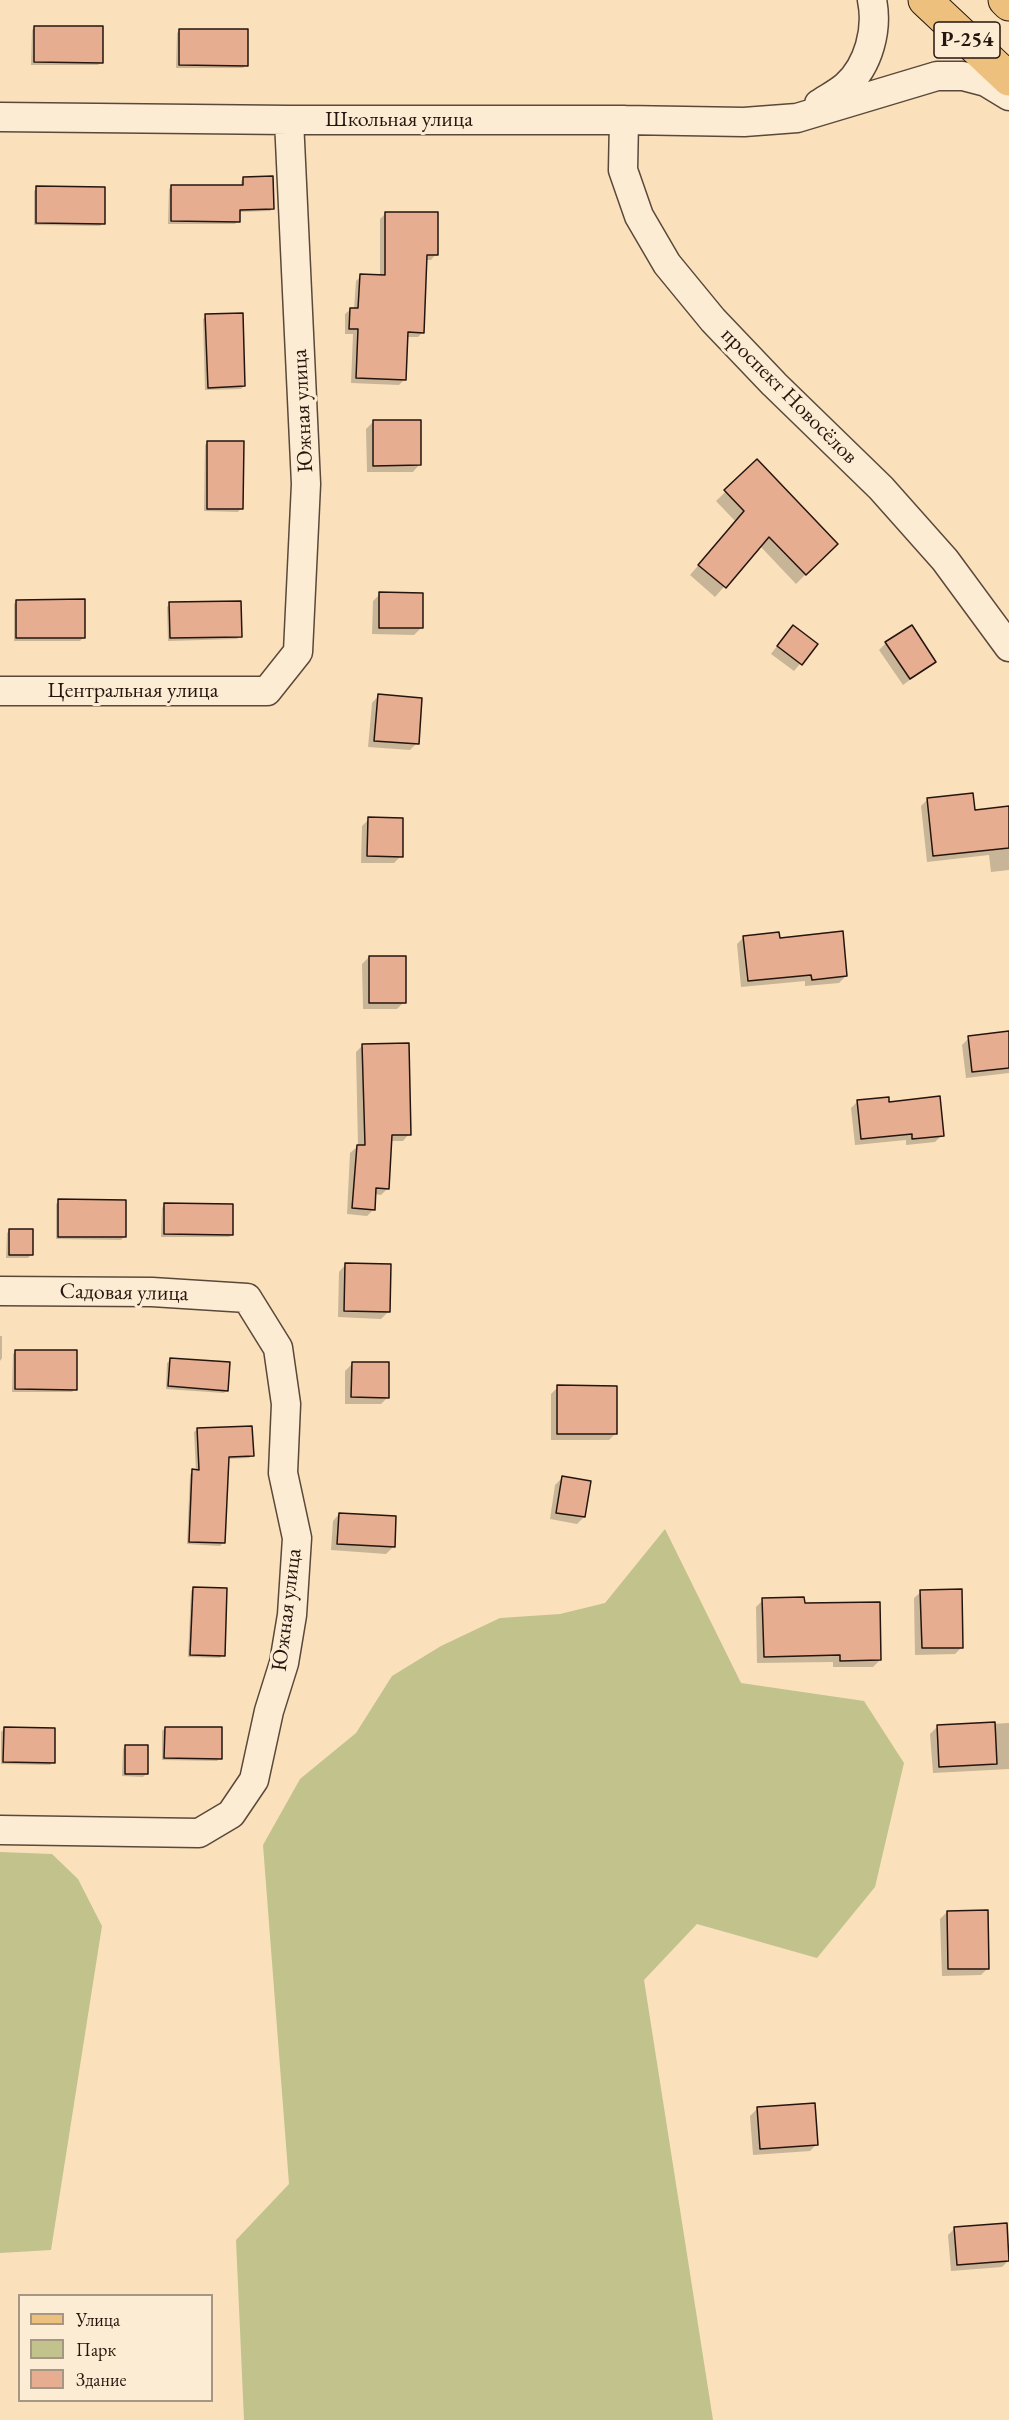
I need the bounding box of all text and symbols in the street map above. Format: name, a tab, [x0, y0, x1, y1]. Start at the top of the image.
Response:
road number: Р-254	[934, 22, 1000, 58]
street label: Школьная улица	[325, 107, 473, 133]
street label: проспект Новосёлов	[715, 322, 863, 470]
street label: Южная улица	[287, 348, 319, 474]
street label: Центральная улица	[48, 678, 218, 704]
street label: Садовая улица	[59, 1279, 189, 1307]
street label: Южная улица	[266, 1547, 308, 1673]
legend	[18, 2294, 213, 2402]
text: Улица	[76, 2308, 120, 2331]
text: Парк	[76, 2338, 116, 2361]
text: Здание	[76, 2368, 126, 2391]

